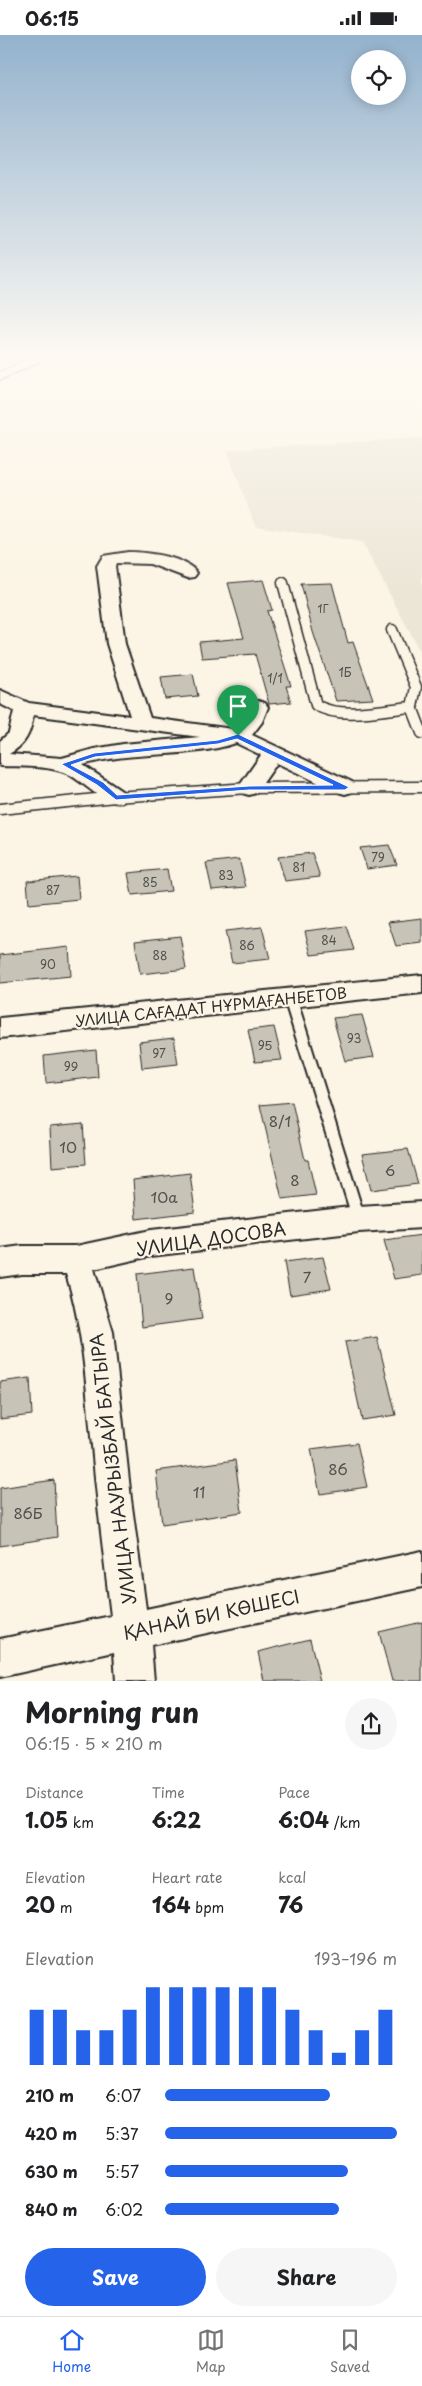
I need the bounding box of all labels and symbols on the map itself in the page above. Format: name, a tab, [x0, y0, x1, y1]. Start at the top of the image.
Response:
house number: 1Г	[318, 600, 328, 617]
house number: 1Б	[338, 663, 352, 681]
house number: 1/1	[267, 669, 283, 687]
pin	[217, 685, 259, 736]
house number: 79	[371, 848, 385, 866]
house number: 81	[293, 858, 305, 876]
house number: 83	[218, 866, 234, 884]
house number: 85	[143, 873, 157, 891]
house number: 87	[46, 881, 60, 899]
house number: 84	[321, 931, 337, 949]
house number: 86	[239, 936, 255, 954]
house number: 88	[153, 946, 167, 964]
house number: 90	[40, 955, 56, 973]
street label: УЛИЦА САҒАДАТ НҰРМАҒАНБЕТОВ	[74, 980, 348, 1032]
house number: 93	[347, 1029, 361, 1047]
house number: 95	[258, 1036, 272, 1054]
house number: 97	[152, 1044, 166, 1062]
house number: 99	[64, 1057, 78, 1075]
house number: 8/1	[269, 1109, 291, 1132]
house number: 10	[59, 1135, 77, 1158]
house number: 6	[385, 1158, 395, 1181]
house number: 8	[290, 1168, 300, 1191]
house number: 10а	[150, 1185, 178, 1208]
street label: УЛИЦА ДОСОВА	[134, 1214, 288, 1262]
house number: 7	[303, 1265, 312, 1288]
house number: 9	[165, 1286, 173, 1309]
street label: УЛИЦА НАУРЫЗБАЙ БАТЫРА	[82, 1332, 142, 1606]
house number: 86	[328, 1457, 348, 1480]
house number: 11	[193, 1480, 205, 1503]
house number: 86Б	[13, 1501, 43, 1524]
street label: ҚАНАЙ БИ КӨШЕСІ	[120, 1582, 302, 1646]

